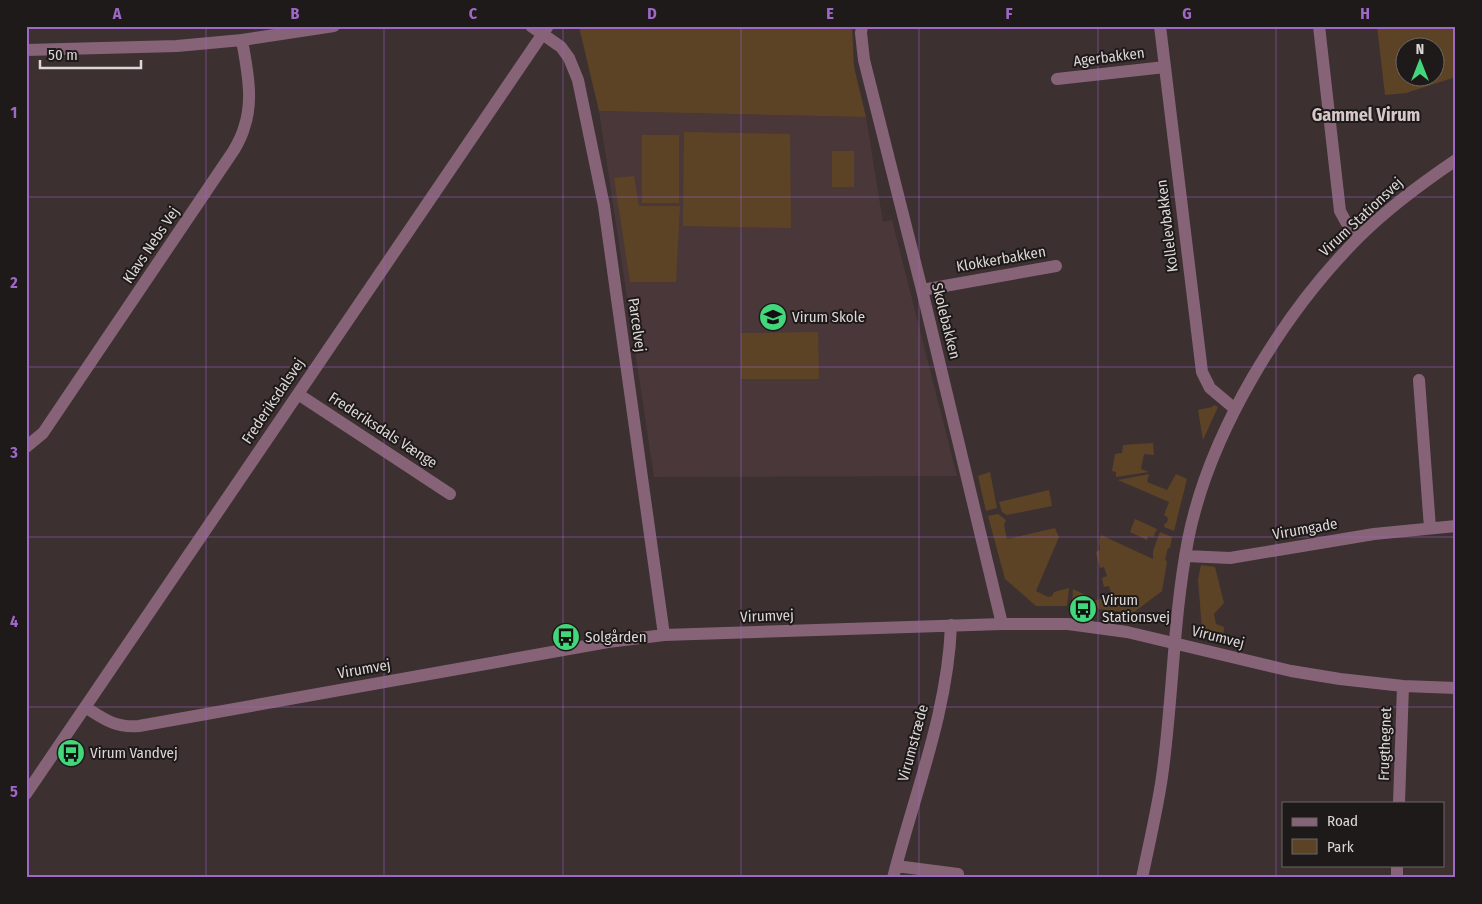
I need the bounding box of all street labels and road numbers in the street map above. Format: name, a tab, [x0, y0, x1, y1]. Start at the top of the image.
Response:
street label: Agerbakken	[1072, 44, 1146, 70]
street label: Virum Stationsvej	[1316, 174, 1406, 260]
street label: Kollelevbakken	[1152, 179, 1182, 273]
street label: Klavs Nebs Vej	[119, 203, 183, 287]
street label: Klokkerbakken	[955, 242, 1047, 276]
street label: Skolebakken	[928, 281, 964, 361]
street label: Parcelvej	[624, 297, 650, 353]
street label: Frederiksdalsvej	[238, 355, 308, 447]
street label: Frederiksdals Vænge	[325, 388, 441, 472]
street label: Virumgade	[1271, 514, 1339, 544]
street label: Virumvej	[740, 606, 794, 626]
street label: Virumvej	[1190, 622, 1246, 652]
street label: Virumvej	[336, 655, 392, 683]
street label: Virumstræde	[894, 702, 932, 784]
street label: Frugthegnet	[1375, 707, 1395, 781]

